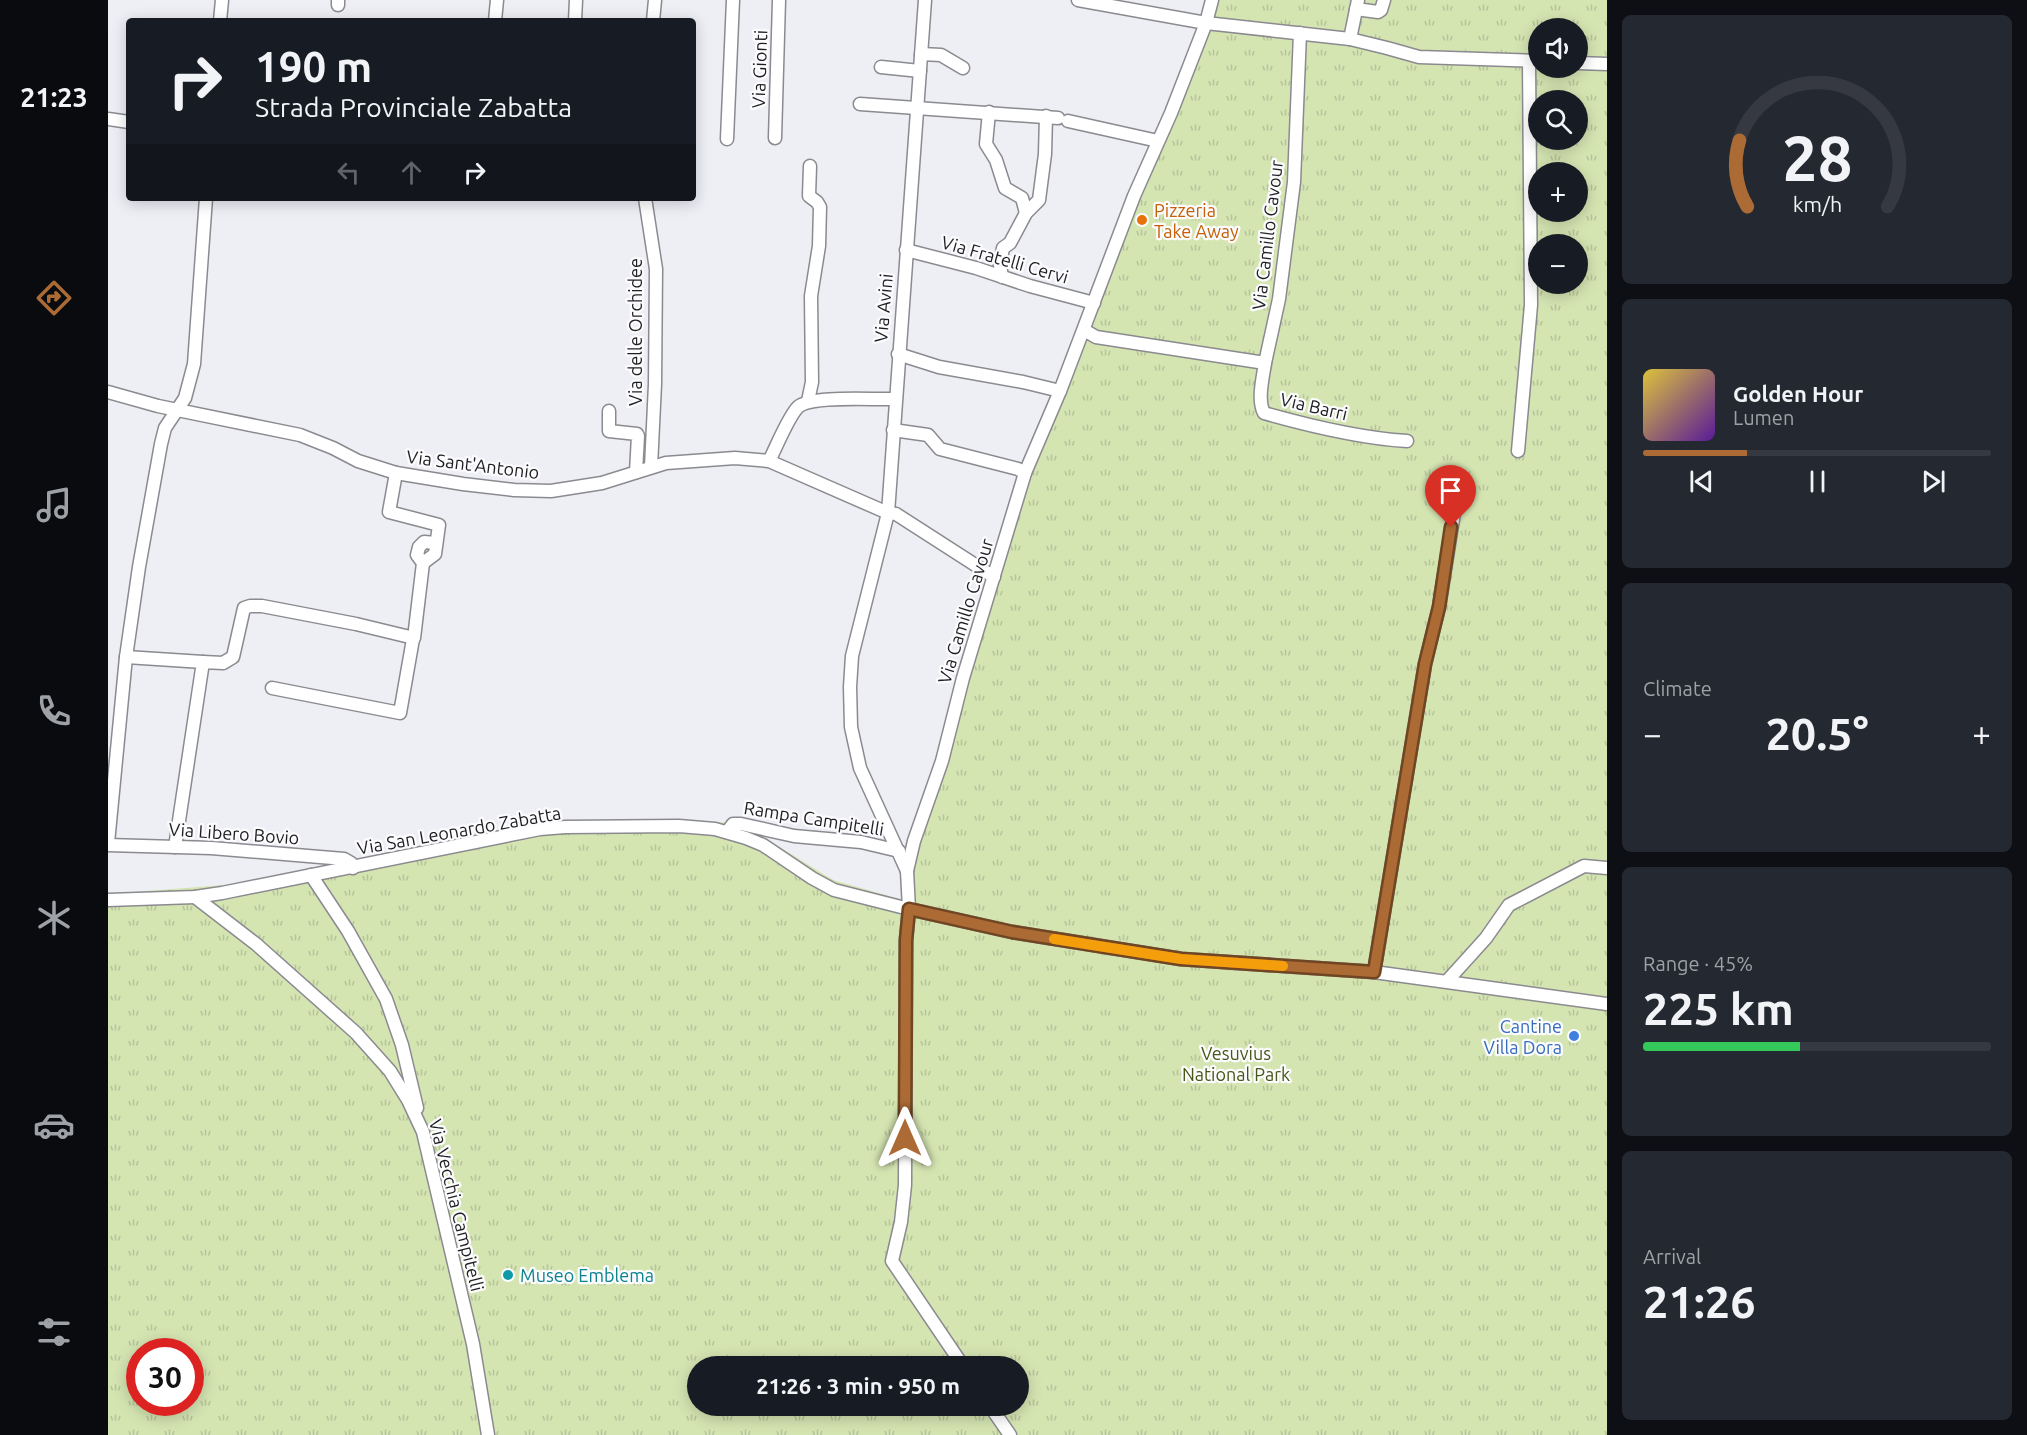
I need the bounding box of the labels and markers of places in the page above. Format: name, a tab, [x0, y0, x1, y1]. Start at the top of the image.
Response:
place label: Pizzeria Take Away	[1154, 200, 1239, 241]
marker: Pizzeria Take Away	[1135, 213, 1149, 227]
pin	[1425, 465, 1476, 527]
place label: Cantine Villa Dora	[1483, 1016, 1562, 1057]
marker: Cantine Villa Dora	[1567, 1029, 1581, 1043]
place label: Museo Emblema	[520, 1265, 654, 1285]
marker: Museo Emblema	[501, 1268, 515, 1282]

